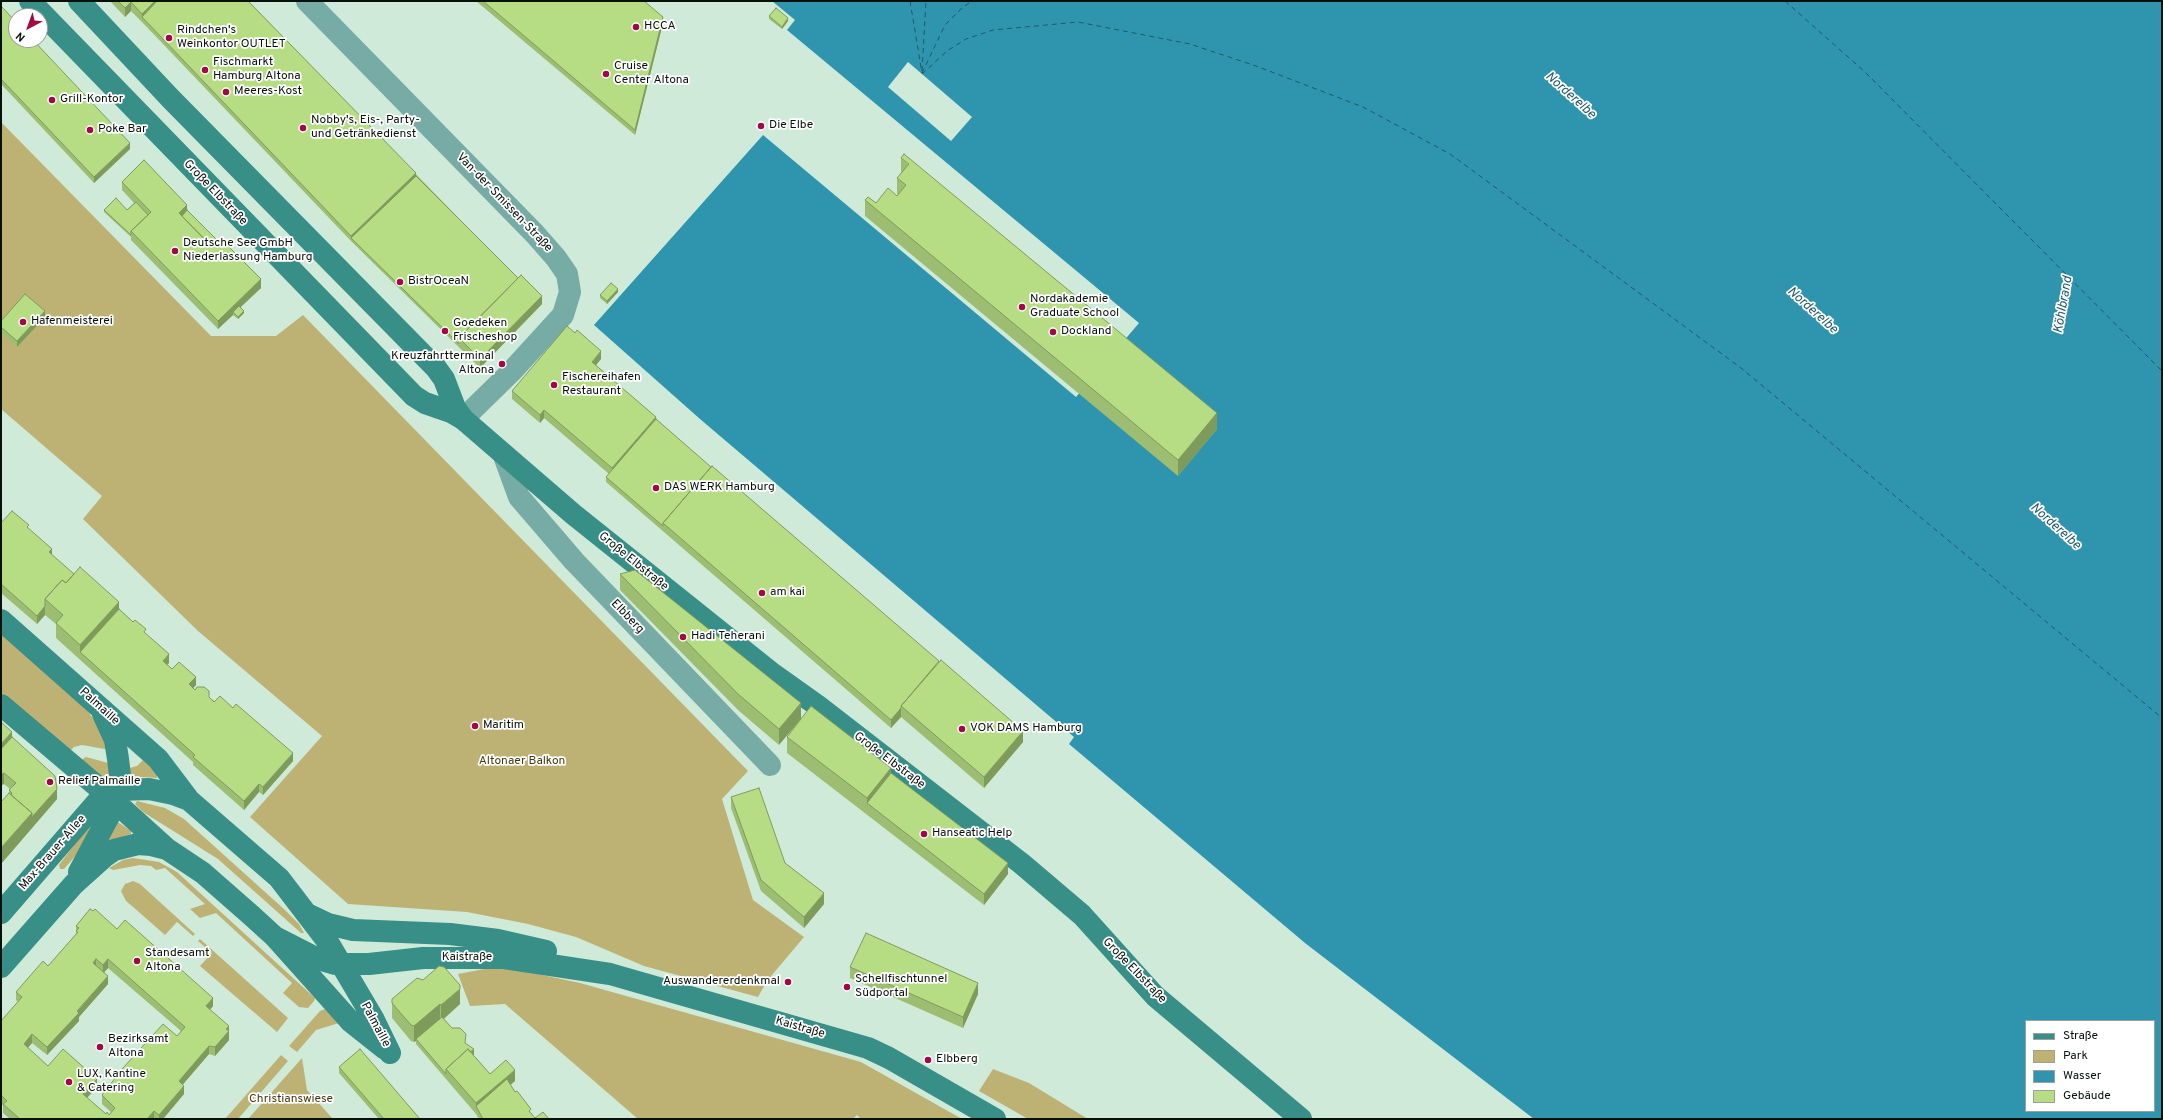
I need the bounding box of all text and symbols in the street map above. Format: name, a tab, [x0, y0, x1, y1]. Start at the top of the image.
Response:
north arrow	[8, 8, 48, 48]
place label: HCCA	[644, 20, 676, 34]
marker: HCCA	[631, 22, 641, 32]
place label: Rindchen's Weinkontor OUTLET	[177, 24, 286, 52]
text: N	[13, 28, 28, 44]
marker: Rindchen's Weinkontor OUTLET	[164, 33, 174, 43]
place label: Fischmarkt Hamburg Altona	[213, 56, 301, 84]
place label: Cruise Center Altona	[614, 60, 689, 88]
marker: Fischmarkt Hamburg Altona	[200, 65, 210, 75]
marker: Cruise Center Altona	[601, 69, 611, 79]
water label: Norderelbe	[1542, 69, 1598, 123]
place label: Meeres-Kost	[234, 85, 302, 99]
marker: Meeres-Kost	[221, 87, 231, 97]
place label: Grill-Kontor	[60, 93, 123, 107]
marker: Grill-Kontor	[47, 95, 57, 105]
place label: Nobby's, Eis-, Party- und Getränkedienst	[311, 114, 420, 142]
place label: Die Elbe	[769, 119, 813, 133]
marker: Die Elbe	[756, 121, 766, 131]
place label: Poke Bar	[98, 123, 147, 137]
marker: Nobby's, Eis-, Party- und Getränkedienst	[298, 123, 308, 133]
marker: Poke Bar	[85, 125, 95, 135]
street label: Van-der-Smissen-Straße	[453, 151, 555, 255]
street label: Große Elbstraße	[180, 157, 250, 229]
place label: Deutsche See GmbH Niederlassung Hamburg	[183, 237, 312, 265]
marker: Deutsche See GmbH Niederlassung Hamburg	[170, 246, 180, 256]
place label: BistrOceaN	[408, 275, 469, 289]
water label: Köhlbrand	[2051, 275, 2077, 335]
marker: BistrOceaN	[395, 277, 405, 287]
water label: Norderelbe	[1784, 284, 1840, 338]
place label: Nordakademie Graduate School	[1030, 293, 1119, 321]
marker: Nordakademie Graduate School	[1017, 302, 1027, 312]
place label: Hafenmeisterei	[31, 315, 113, 329]
marker: Hafenmeisterei	[18, 317, 28, 327]
place label: Goedeken Frischeshop	[453, 317, 517, 345]
place label: Dockland	[1061, 325, 1112, 339]
marker: Goedeken Frischeshop	[440, 326, 450, 336]
marker: Dockland	[1048, 327, 1058, 337]
place label: Kreuzfahrtterminal Altona	[391, 350, 494, 378]
marker: Kreuzfahrtterminal Altona	[497, 359, 507, 369]
place label: Fischereihafen Restaurant	[562, 371, 641, 399]
marker: Fischereihafen Restaurant	[549, 380, 559, 390]
place label: DAS WERK Hamburg	[664, 481, 775, 495]
marker: DAS WERK Hamburg	[651, 483, 661, 493]
water label: Norderelbe	[2027, 500, 2083, 554]
street label: Große Elbstraße	[595, 529, 671, 595]
place label: am kai	[770, 586, 805, 600]
marker: am kai	[757, 588, 767, 598]
street label: Elbberg	[607, 597, 647, 637]
place label: Hadi Teherani	[691, 630, 765, 644]
marker: Hadi Teherani	[678, 632, 688, 642]
street label: Palmaille	[76, 685, 122, 729]
place label: Maritim	[483, 719, 524, 733]
marker: Maritim	[470, 721, 480, 731]
place label: VOK DAMS Hamburg	[970, 722, 1082, 736]
marker: VOK DAMS Hamburg	[957, 724, 967, 734]
street label: Große Elbstraße	[851, 730, 927, 792]
park label: Altonaer Balkon	[479, 755, 565, 769]
place label: Relief Palmaille	[58, 775, 140, 789]
marker: Relief Palmaille	[45, 777, 55, 787]
street label: Max-Brauer-Allee	[16, 812, 90, 894]
place label: Hanseatic Help	[932, 827, 1012, 841]
marker: Hanseatic Help	[919, 829, 929, 839]
street label: Große Elbstraße	[1099, 935, 1169, 1007]
place label: Standesamt Altona	[145, 947, 209, 975]
street label: Kaistraße	[442, 951, 492, 965]
marker: Standesamt Altona	[132, 956, 142, 966]
place label: Schellfischtunnel Südportal	[855, 973, 947, 1001]
place label: Auswandererdenkmal	[663, 975, 780, 989]
marker: Auswandererdenkmal	[783, 977, 793, 987]
marker: Schellfischtunnel Südportal	[842, 982, 852, 992]
street label: Palmaille	[357, 1000, 393, 1050]
street label: Kaistraße	[774, 1014, 826, 1042]
legend	[2025, 1020, 2155, 1112]
text: Straße	[2063, 1028, 2098, 1044]
place label: Bezirksamt Altona	[108, 1033, 169, 1061]
marker: Bezirksamt Altona	[95, 1042, 105, 1052]
text: Park	[2063, 1048, 2088, 1064]
place label: Elbberg	[936, 1053, 978, 1067]
marker: Elbberg	[923, 1055, 933, 1065]
place label: LUX, Kantine & Catering	[77, 1068, 146, 1096]
text: Wasser	[2063, 1068, 2101, 1084]
marker: LUX, Kantine & Catering	[64, 1077, 74, 1087]
text: Gebäude	[2063, 1088, 2111, 1104]
park label: Christianswiese	[249, 1093, 333, 1107]

